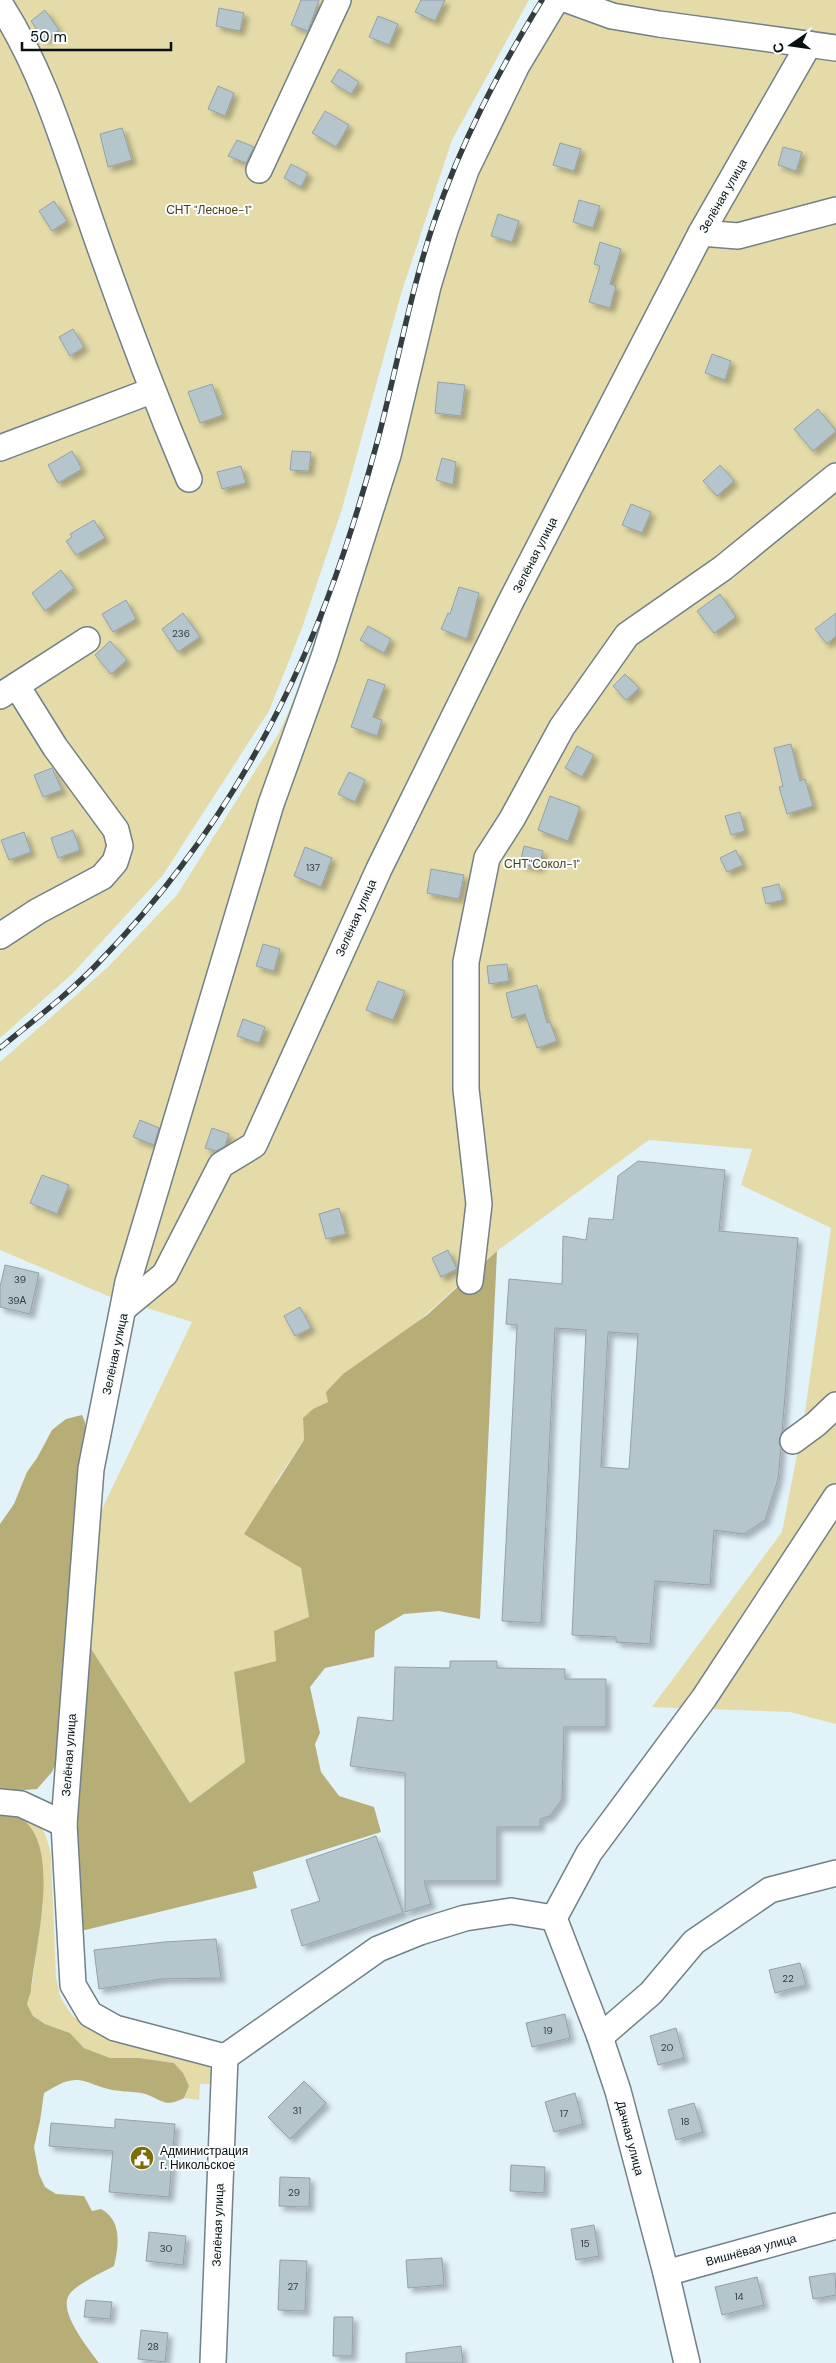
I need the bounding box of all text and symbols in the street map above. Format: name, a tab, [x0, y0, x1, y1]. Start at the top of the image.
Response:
scale bar	[22, 20, 171, 52]
north arrow	[766, 20, 816, 70]
text: 50 m	[30, 27, 67, 47]
text: С	[768, 41, 788, 55]
street label: Зелёная улица	[695, 156, 751, 236]
park label: СНТ "Лесное-1"	[166, 202, 252, 218]
street label: Зелёная улица	[509, 514, 561, 596]
house number: 236	[172, 627, 190, 640]
park label: СНТ"Сокол-1"	[504, 856, 581, 872]
house number: 137	[306, 861, 320, 874]
street label: Зелёная улица	[332, 876, 380, 959]
house number: 39	[14, 1273, 26, 1286]
house number: 39А	[8, 1294, 27, 1307]
street label: Зелёная улица	[99, 1311, 132, 1396]
street label: Зелёная улица	[58, 1713, 80, 1797]
house number: 22	[782, 1972, 794, 1985]
house number: 19	[543, 2024, 553, 2037]
house number: 20	[661, 2041, 673, 2054]
street label: Дачная улица	[612, 2099, 648, 2177]
house number: 31	[293, 2104, 301, 2117]
house number: 17	[560, 2107, 568, 2120]
house number: 18	[680, 2115, 690, 2128]
place label: Администрация г. Никольское	[160, 2143, 248, 2173]
public building icon: Администрация г. Никольское	[129, 2145, 155, 2171]
street label: Зелёная улица	[209, 2183, 227, 2267]
house number: 29	[288, 2186, 300, 2199]
street label: Вишнёвая улица	[704, 2230, 798, 2270]
house number: 15	[580, 2237, 590, 2250]
house number: 30	[160, 2242, 173, 2255]
house number: 27	[288, 2280, 298, 2293]
house number: 14	[734, 2290, 744, 2303]
house number: 28	[147, 2340, 159, 2353]

